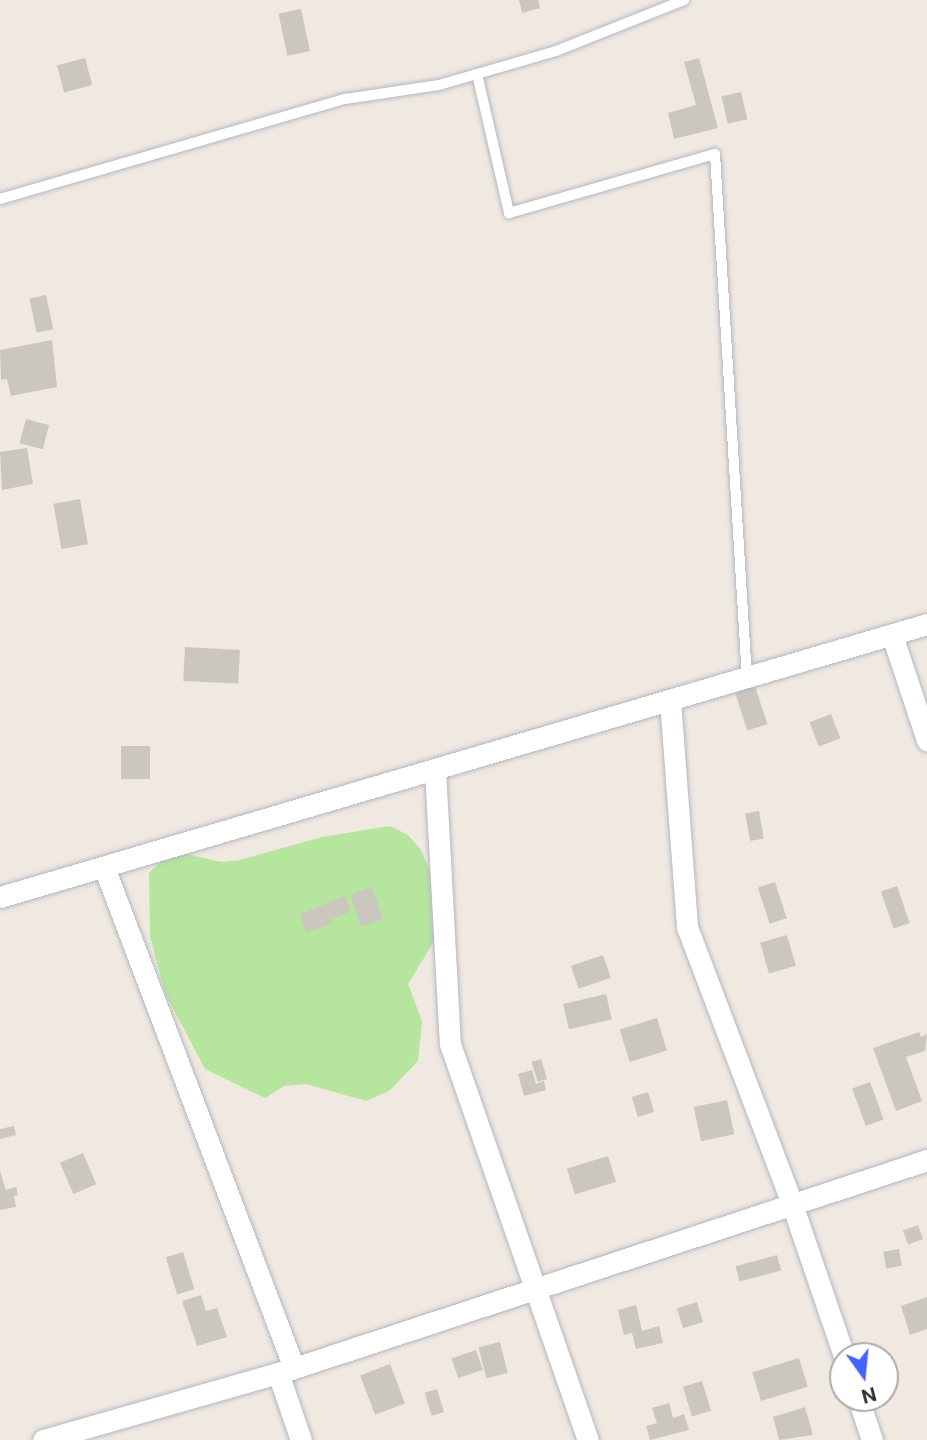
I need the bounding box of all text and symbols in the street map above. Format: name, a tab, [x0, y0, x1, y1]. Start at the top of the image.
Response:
north arrow	[829, 1342, 899, 1412]
text: N	[859, 1383, 879, 1408]

